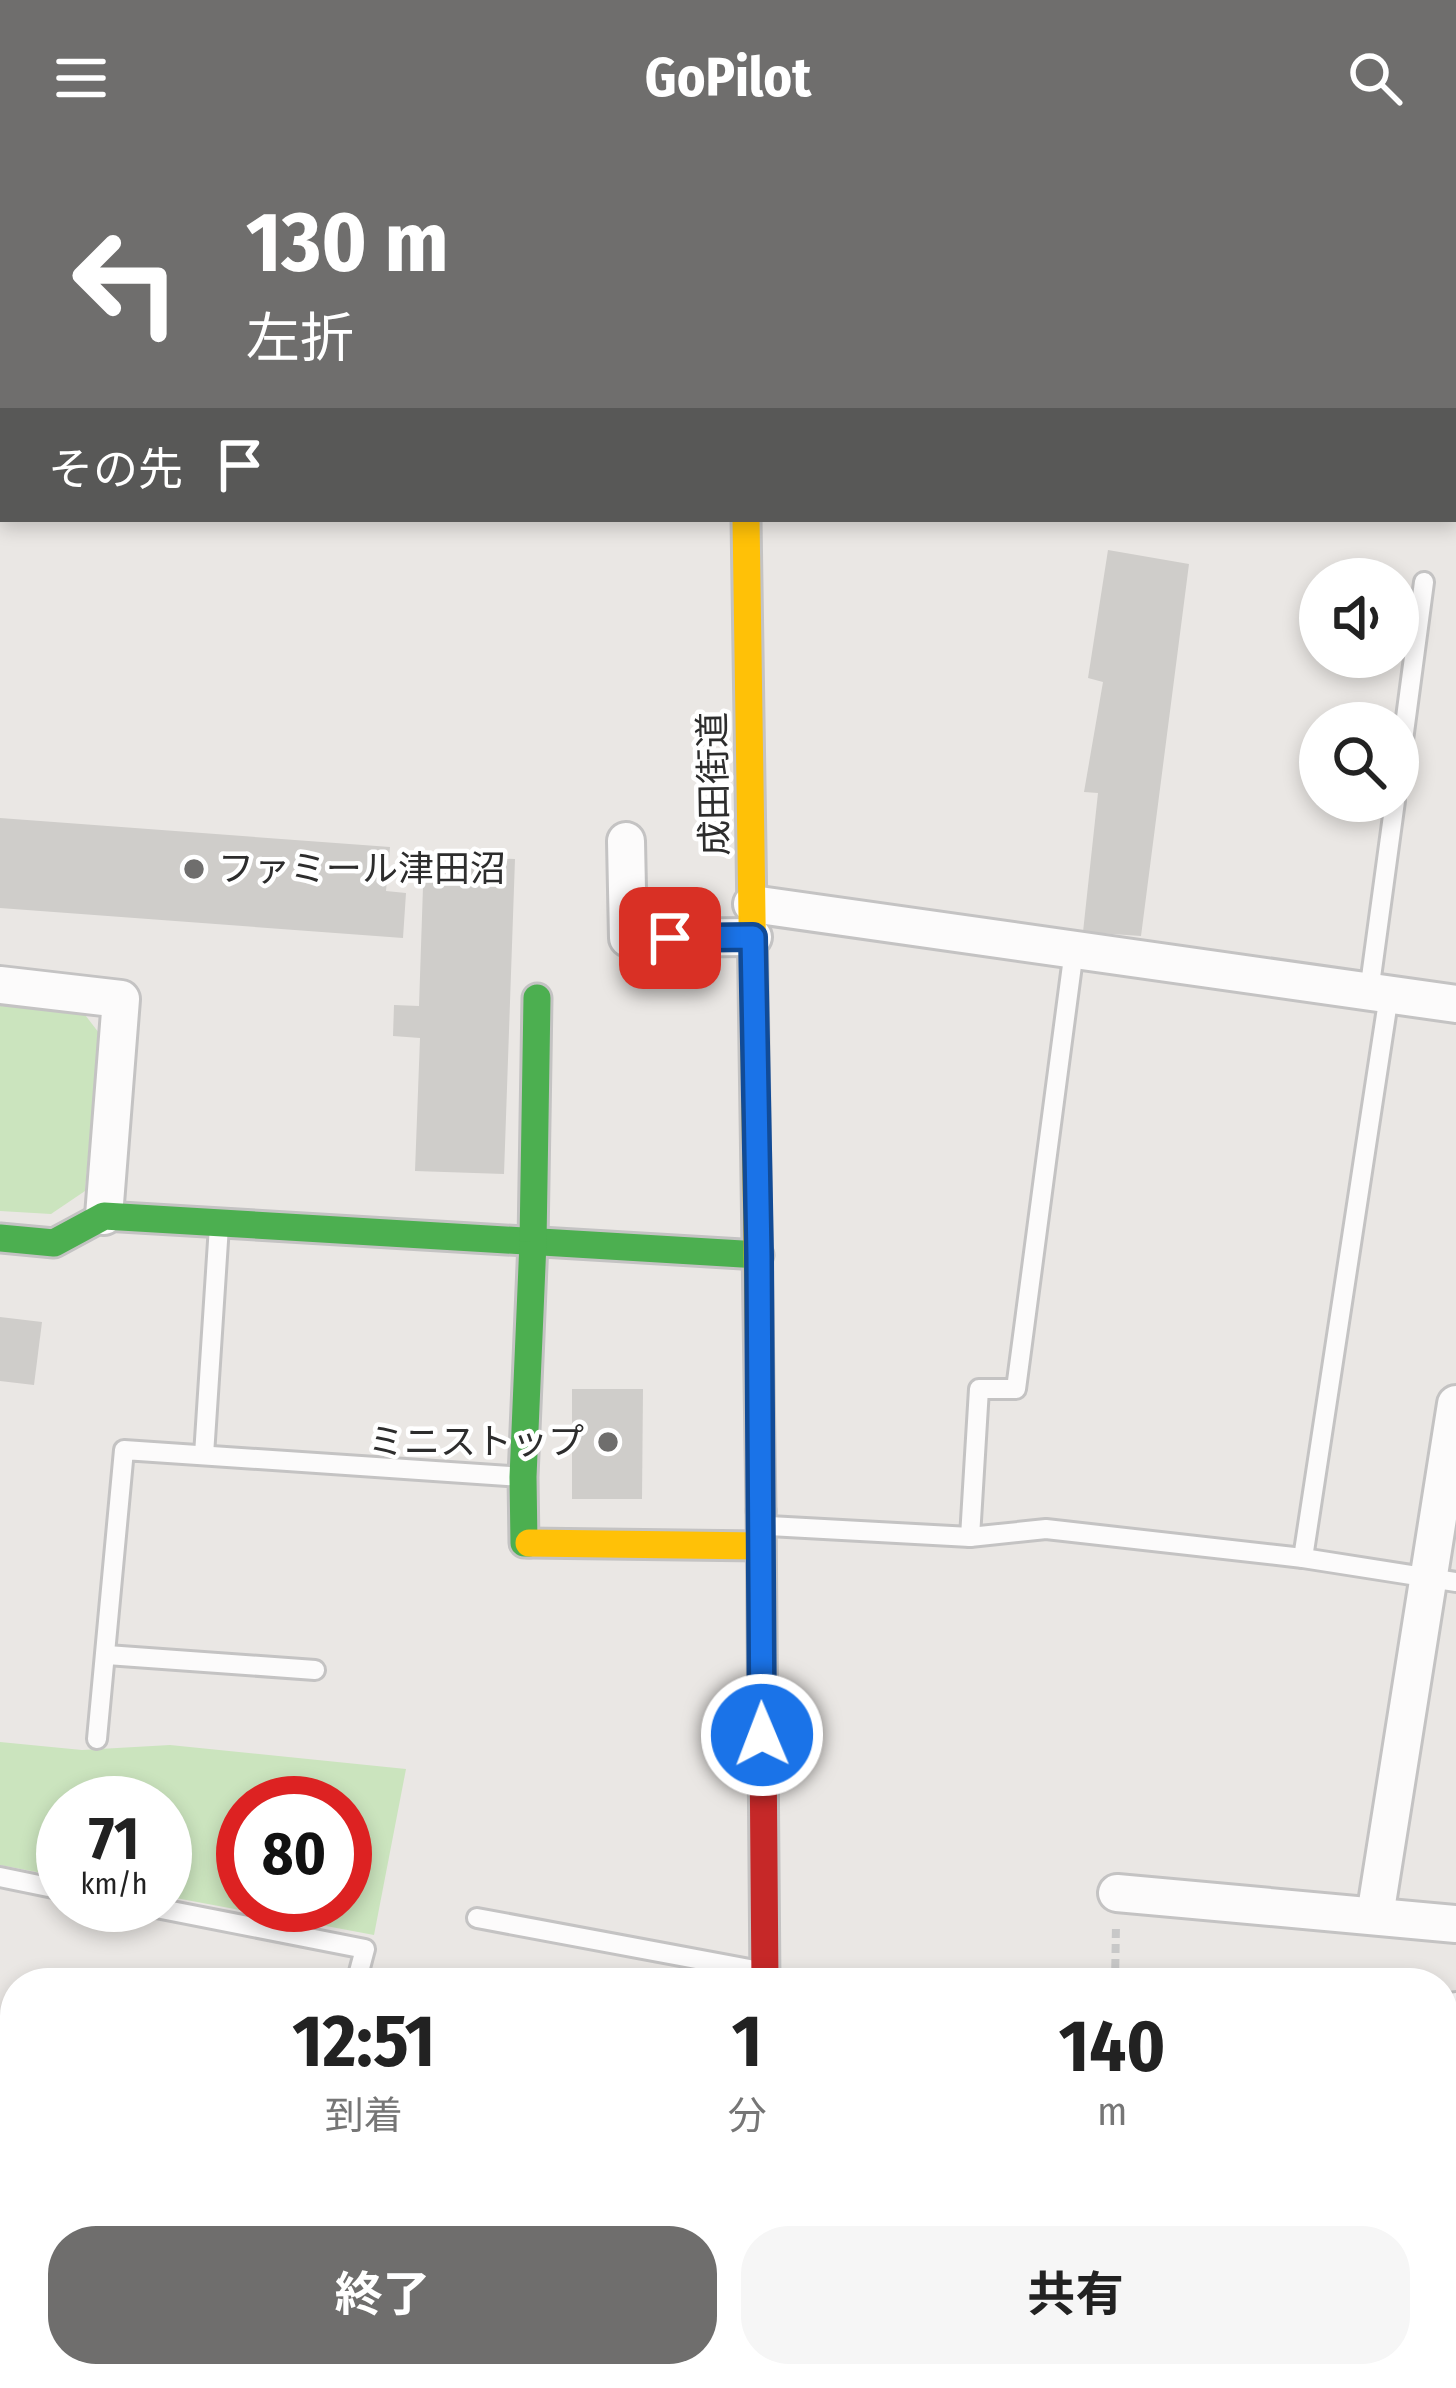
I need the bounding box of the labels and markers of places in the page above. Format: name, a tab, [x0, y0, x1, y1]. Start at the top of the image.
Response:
place label: ファミール津田沼	[218, 847, 506, 891]
marker: ファミール津田沼	[181, 856, 207, 882]
pin	[619, 887, 721, 989]
place label: ミニストップ	[368, 1420, 584, 1464]
marker: ミニストップ	[595, 1429, 621, 1455]

